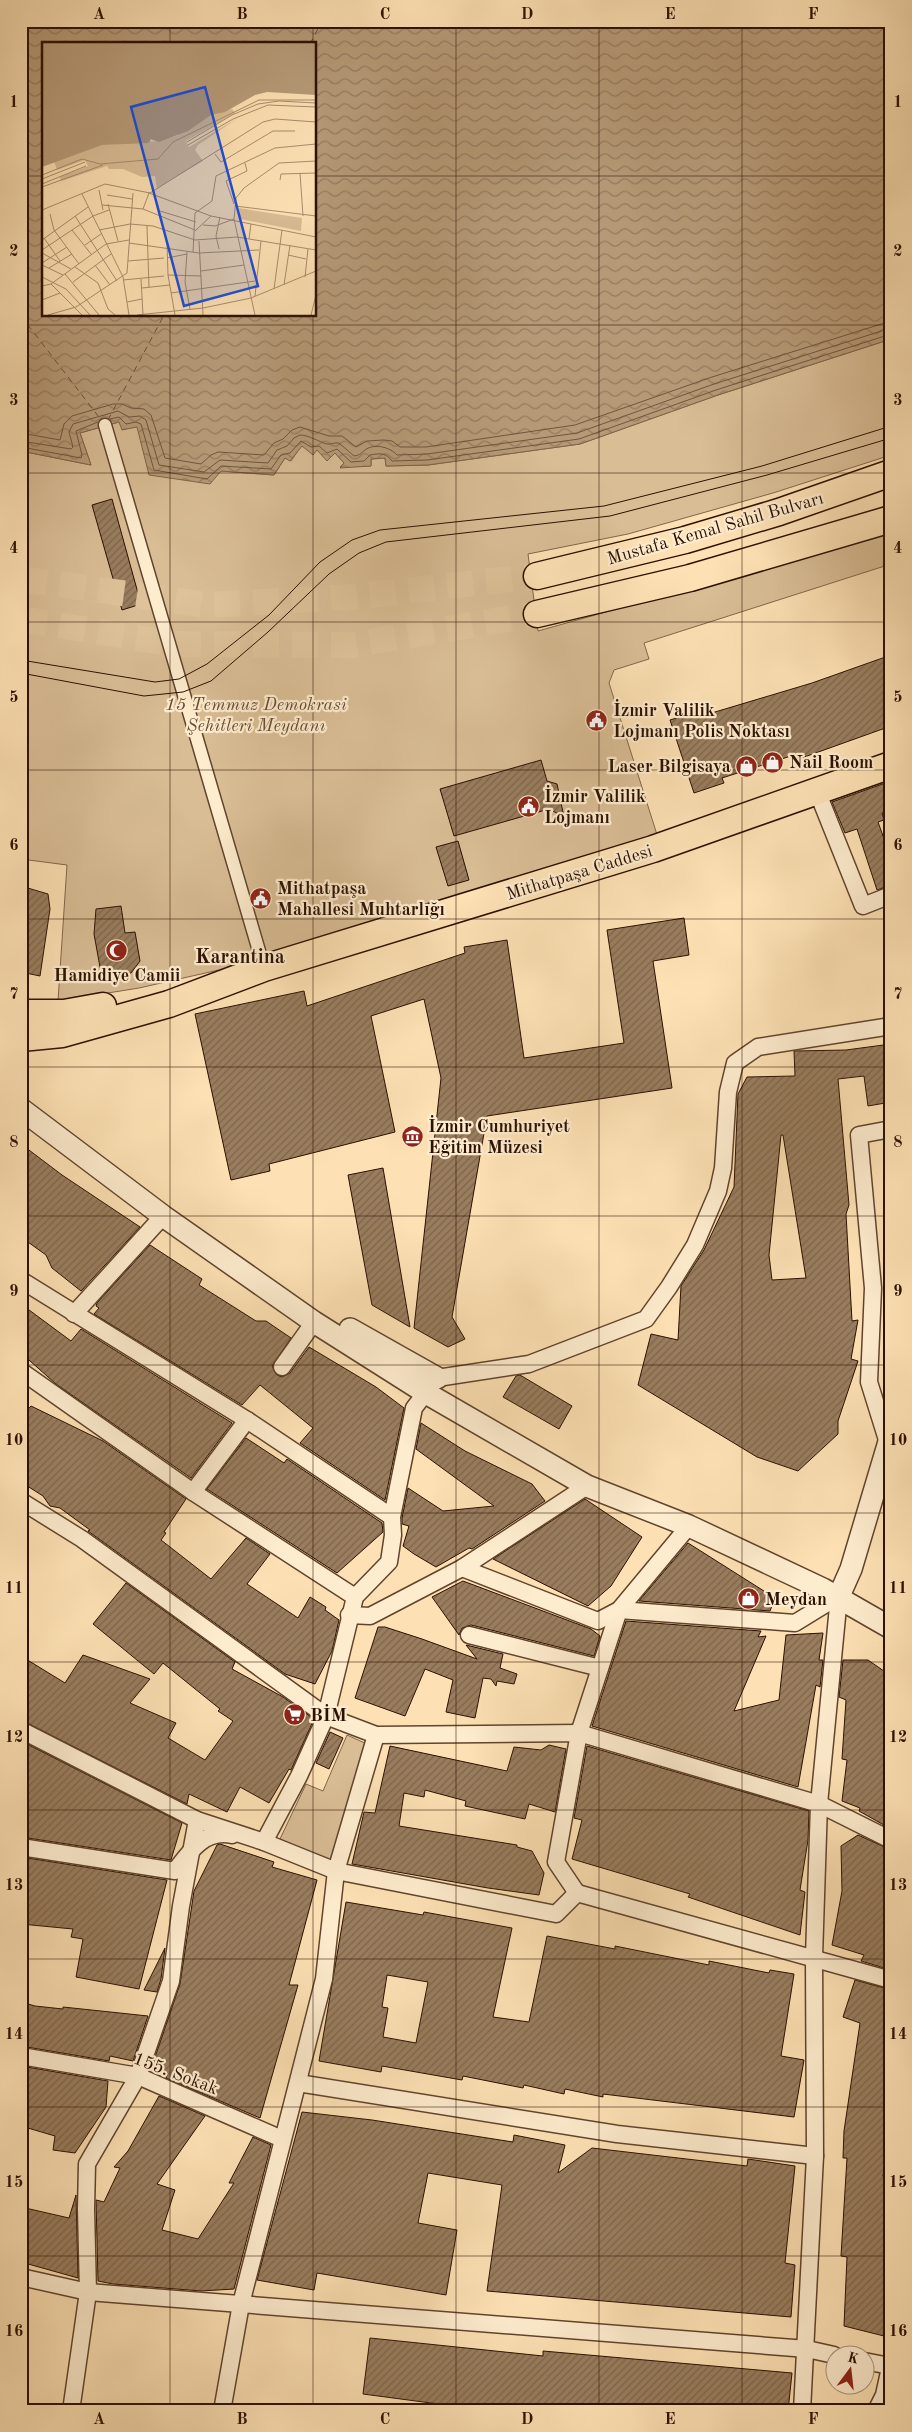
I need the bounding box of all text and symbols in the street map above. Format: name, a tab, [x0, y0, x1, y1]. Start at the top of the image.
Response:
text: A	[93, 7, 105, 23]
text: B	[236, 7, 248, 23]
text: C	[380, 7, 390, 23]
text: D	[521, 7, 533, 23]
text: E	[664, 7, 676, 23]
text: F	[808, 7, 819, 23]
inset map	[42, 42, 316, 316]
text: 1	[9, 95, 19, 111]
text: 1	[893, 95, 903, 111]
text: 2	[9, 244, 19, 260]
text: 2	[893, 244, 903, 260]
text: 3	[9, 393, 19, 409]
text: 3	[893, 393, 903, 409]
street label: Mustafa Kemal Sahil Bulvarı	[605, 489, 826, 569]
text: 4	[9, 541, 19, 557]
text: 4	[893, 541, 903, 557]
text: 5	[9, 690, 19, 706]
text: 5	[893, 690, 903, 706]
park label: 15 Temmuz Demokrasi Şehitleri Meydanı	[165, 696, 347, 735]
place label: İzmir Valilik Lojmanı Polis Noktası	[613, 699, 790, 741]
public building icon: İzmir Valilik Lojmanı Polis Noktası	[585, 708, 609, 732]
shop icon: Nail Room	[761, 750, 785, 774]
shop icon: Laser Bilgisaya	[735, 754, 759, 778]
place label: Nail Room	[789, 754, 874, 772]
place label: Laser Bilgisaya	[607, 758, 731, 776]
place label: İzmir Valilik Lojmanı	[544, 785, 646, 827]
public building icon: İzmir Valilik Lojmanı	[516, 794, 540, 818]
text: 6	[9, 838, 19, 854]
text: 6	[893, 838, 903, 854]
street label: Mithatpaşa Caddesi	[504, 842, 655, 904]
place label: Mithatpaşa Mahallesi Muhtarlığı	[277, 880, 445, 919]
public building icon: Mithatpaşa Mahallesi Muhtarlığı	[249, 886, 273, 910]
mosque icon: Hamidiye Camii	[105, 938, 129, 962]
district label: Karantina	[195, 948, 285, 968]
place label: Hamidiye Camii	[54, 967, 180, 985]
text: 7	[9, 987, 19, 1003]
text: 7	[893, 987, 903, 1003]
place label: İzmir Cumhuriyet Eğitim Müzesi	[428, 1115, 570, 1157]
museum icon: İzmir Cumhuriyet Eğitim Müzesi	[400, 1124, 424, 1148]
text: 8	[9, 1135, 19, 1151]
text: 8	[893, 1135, 903, 1151]
text: 9	[9, 1284, 19, 1300]
text: 9	[893, 1284, 903, 1300]
text: 10	[5, 1433, 23, 1449]
text: 10	[889, 1433, 907, 1449]
text: 11	[5, 1581, 23, 1597]
text: 11	[889, 1581, 907, 1597]
shop icon: Meydan	[737, 1587, 761, 1611]
place label: Meydan	[765, 1591, 827, 1609]
supermarket icon: BİM	[282, 1703, 306, 1727]
place label: BİM	[310, 1704, 347, 1725]
text: 12	[5, 1730, 23, 1746]
text: 12	[889, 1730, 907, 1746]
text: 13	[5, 1878, 23, 1894]
text: 13	[889, 1878, 907, 1894]
text: 14	[5, 2027, 23, 2043]
text: 14	[889, 2027, 907, 2043]
street label: 155. Sokak	[131, 2050, 220, 2098]
text: 15	[5, 2175, 23, 2191]
text: 15	[889, 2175, 907, 2191]
text: 16	[5, 2324, 23, 2340]
text: 16	[889, 2324, 907, 2340]
north arrow	[824, 2344, 874, 2394]
text: K	[846, 2350, 860, 2367]
text: A	[93, 2412, 105, 2428]
text: B	[236, 2412, 248, 2428]
text: C	[380, 2412, 390, 2428]
text: D	[521, 2412, 533, 2428]
text: E	[664, 2412, 676, 2428]
text: F	[808, 2412, 819, 2428]

